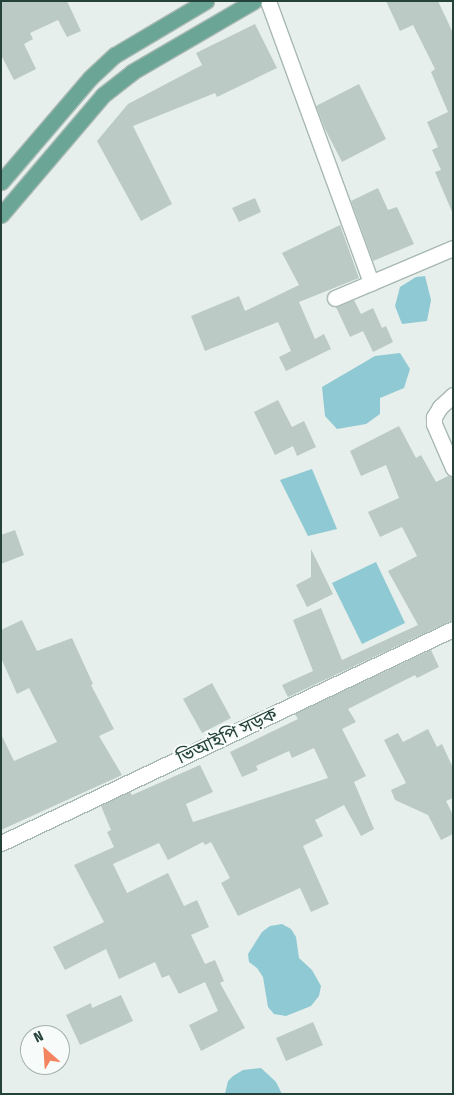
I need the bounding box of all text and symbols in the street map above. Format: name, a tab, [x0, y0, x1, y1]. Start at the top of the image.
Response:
street label: ভিআইপি সড়ক	[173, 703, 281, 769]
north arrow	[20, 1025, 70, 1075]
text: N	[31, 1027, 46, 1046]

